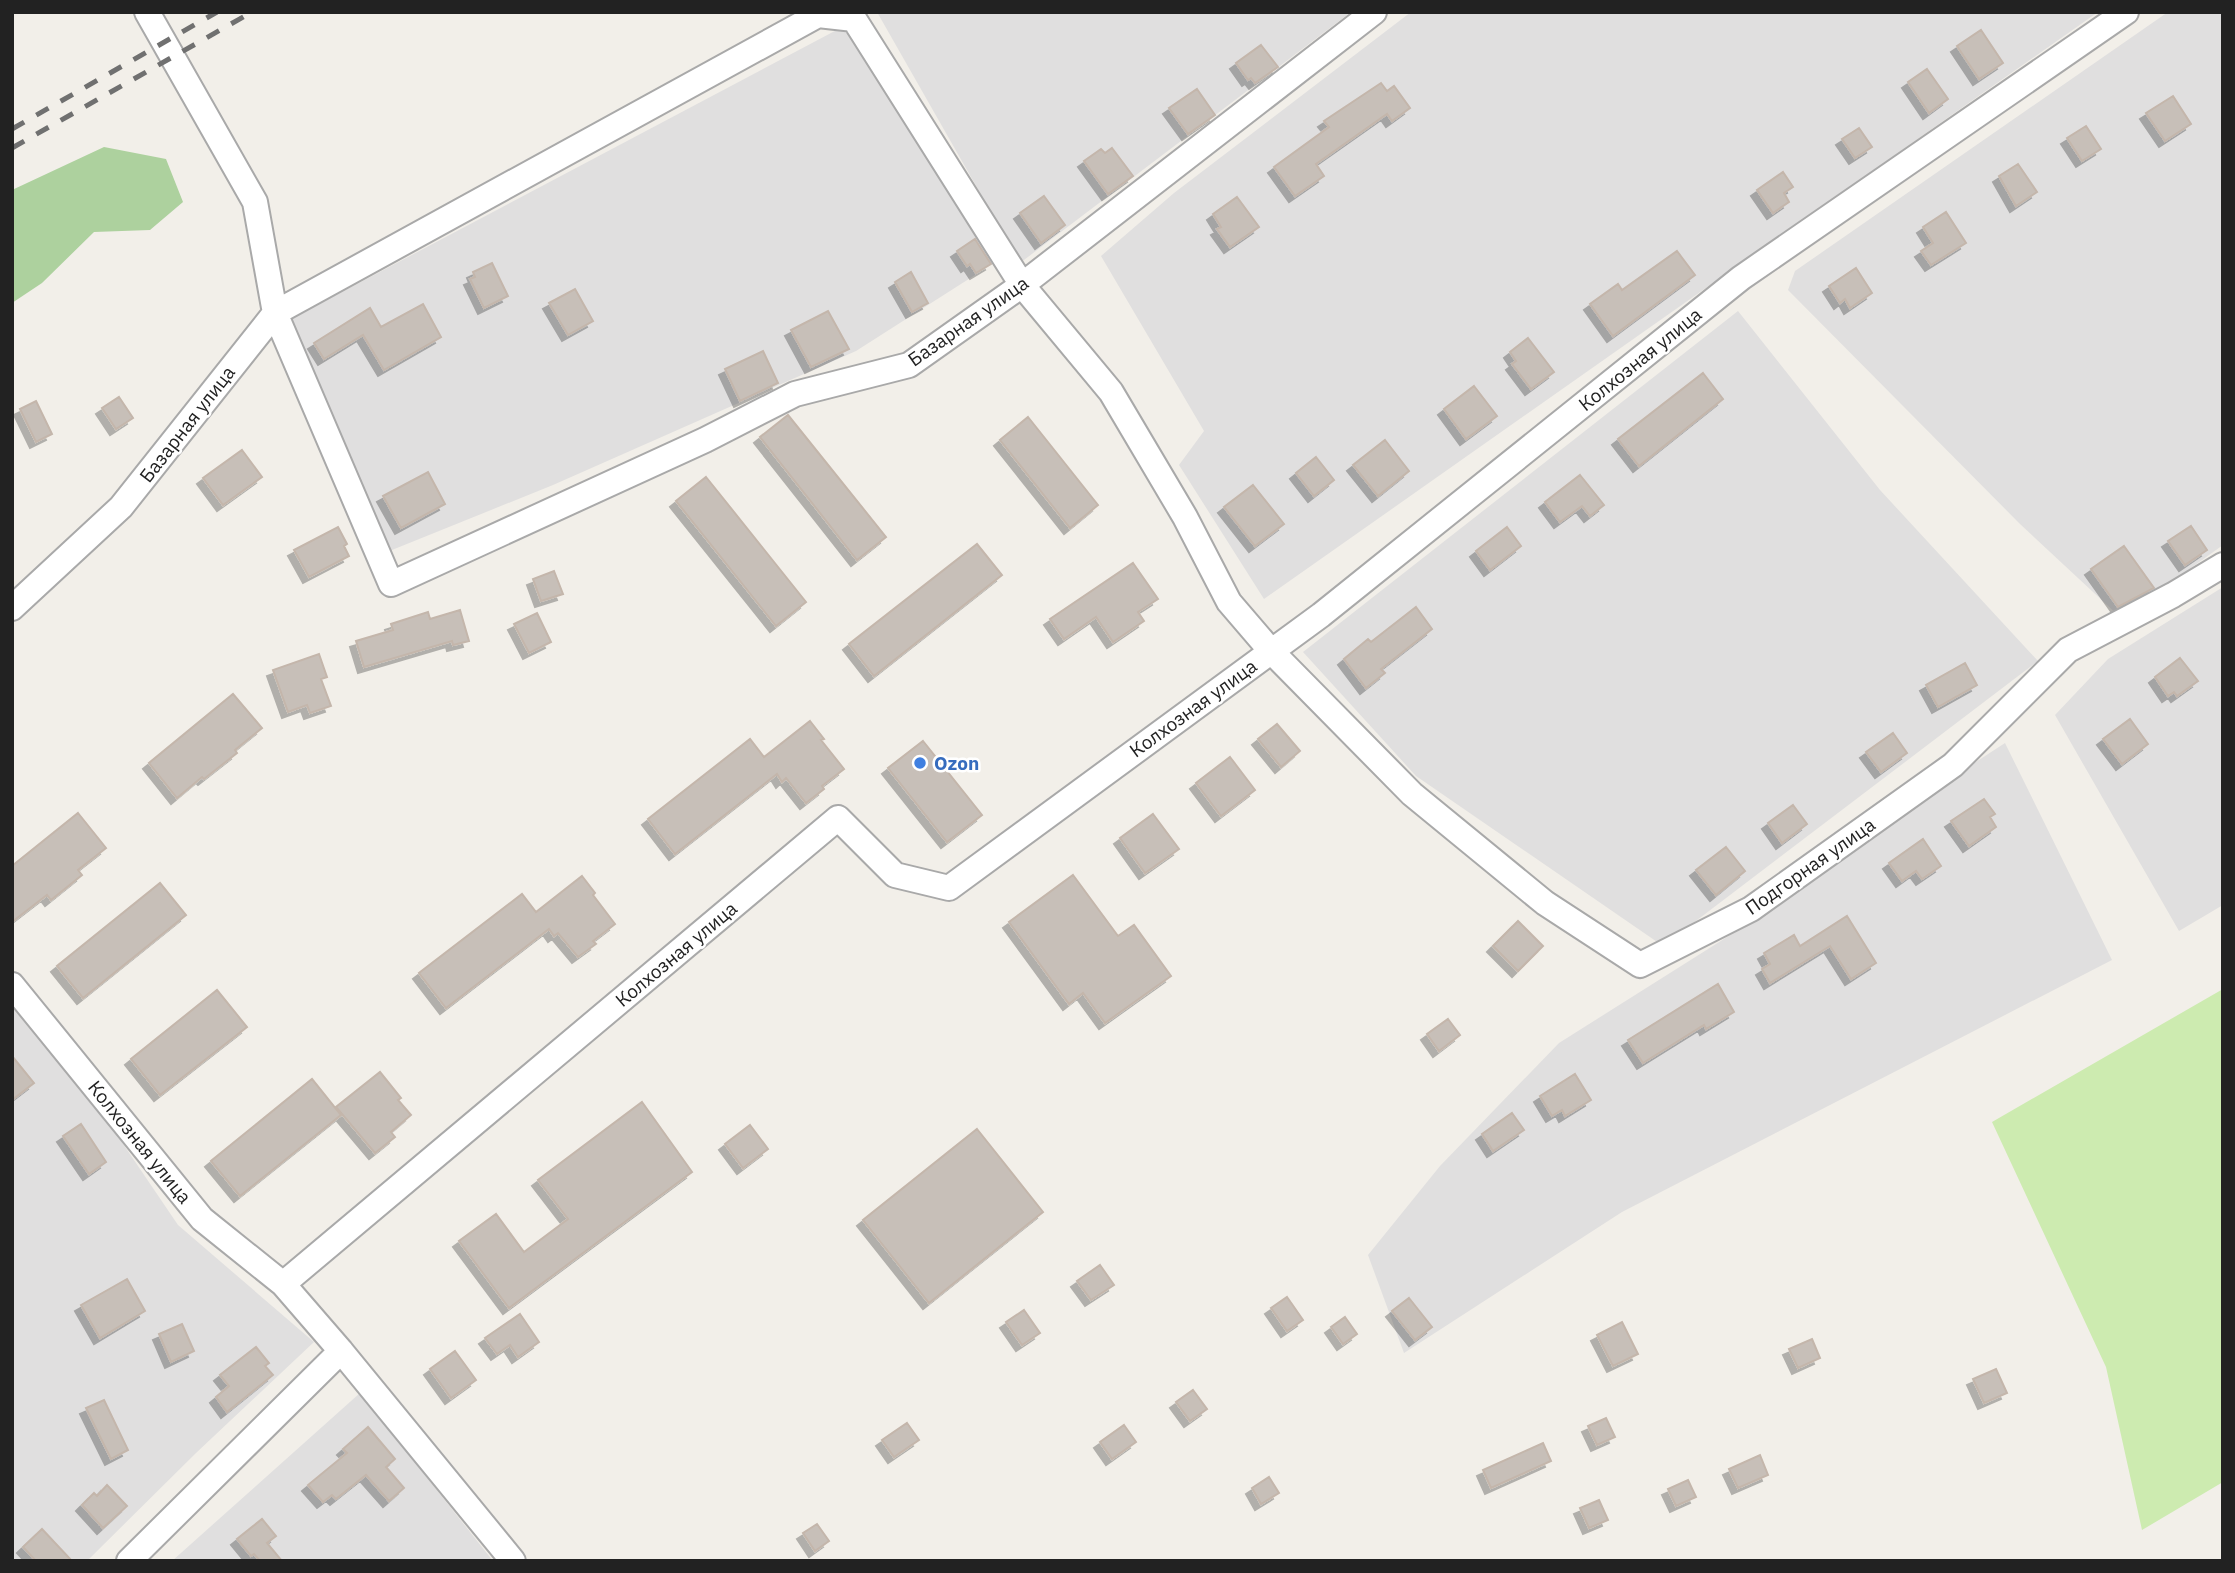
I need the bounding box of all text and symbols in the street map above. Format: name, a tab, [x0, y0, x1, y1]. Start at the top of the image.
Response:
street label: Базарная улица	[903, 271, 1033, 371]
street label: Колхозная улица	[1574, 302, 1706, 416]
street label: Базарная улица	[134, 361, 240, 487]
street label: Колхозная улица	[1125, 654, 1261, 762]
place label: Ozon	[934, 751, 979, 775]
marker: Ozon	[912, 755, 928, 771]
street label: Подгорная улица	[1740, 812, 1880, 920]
street label: Колхозная улица	[610, 896, 742, 1012]
street label: Колхозная улица	[83, 1076, 197, 1208]

